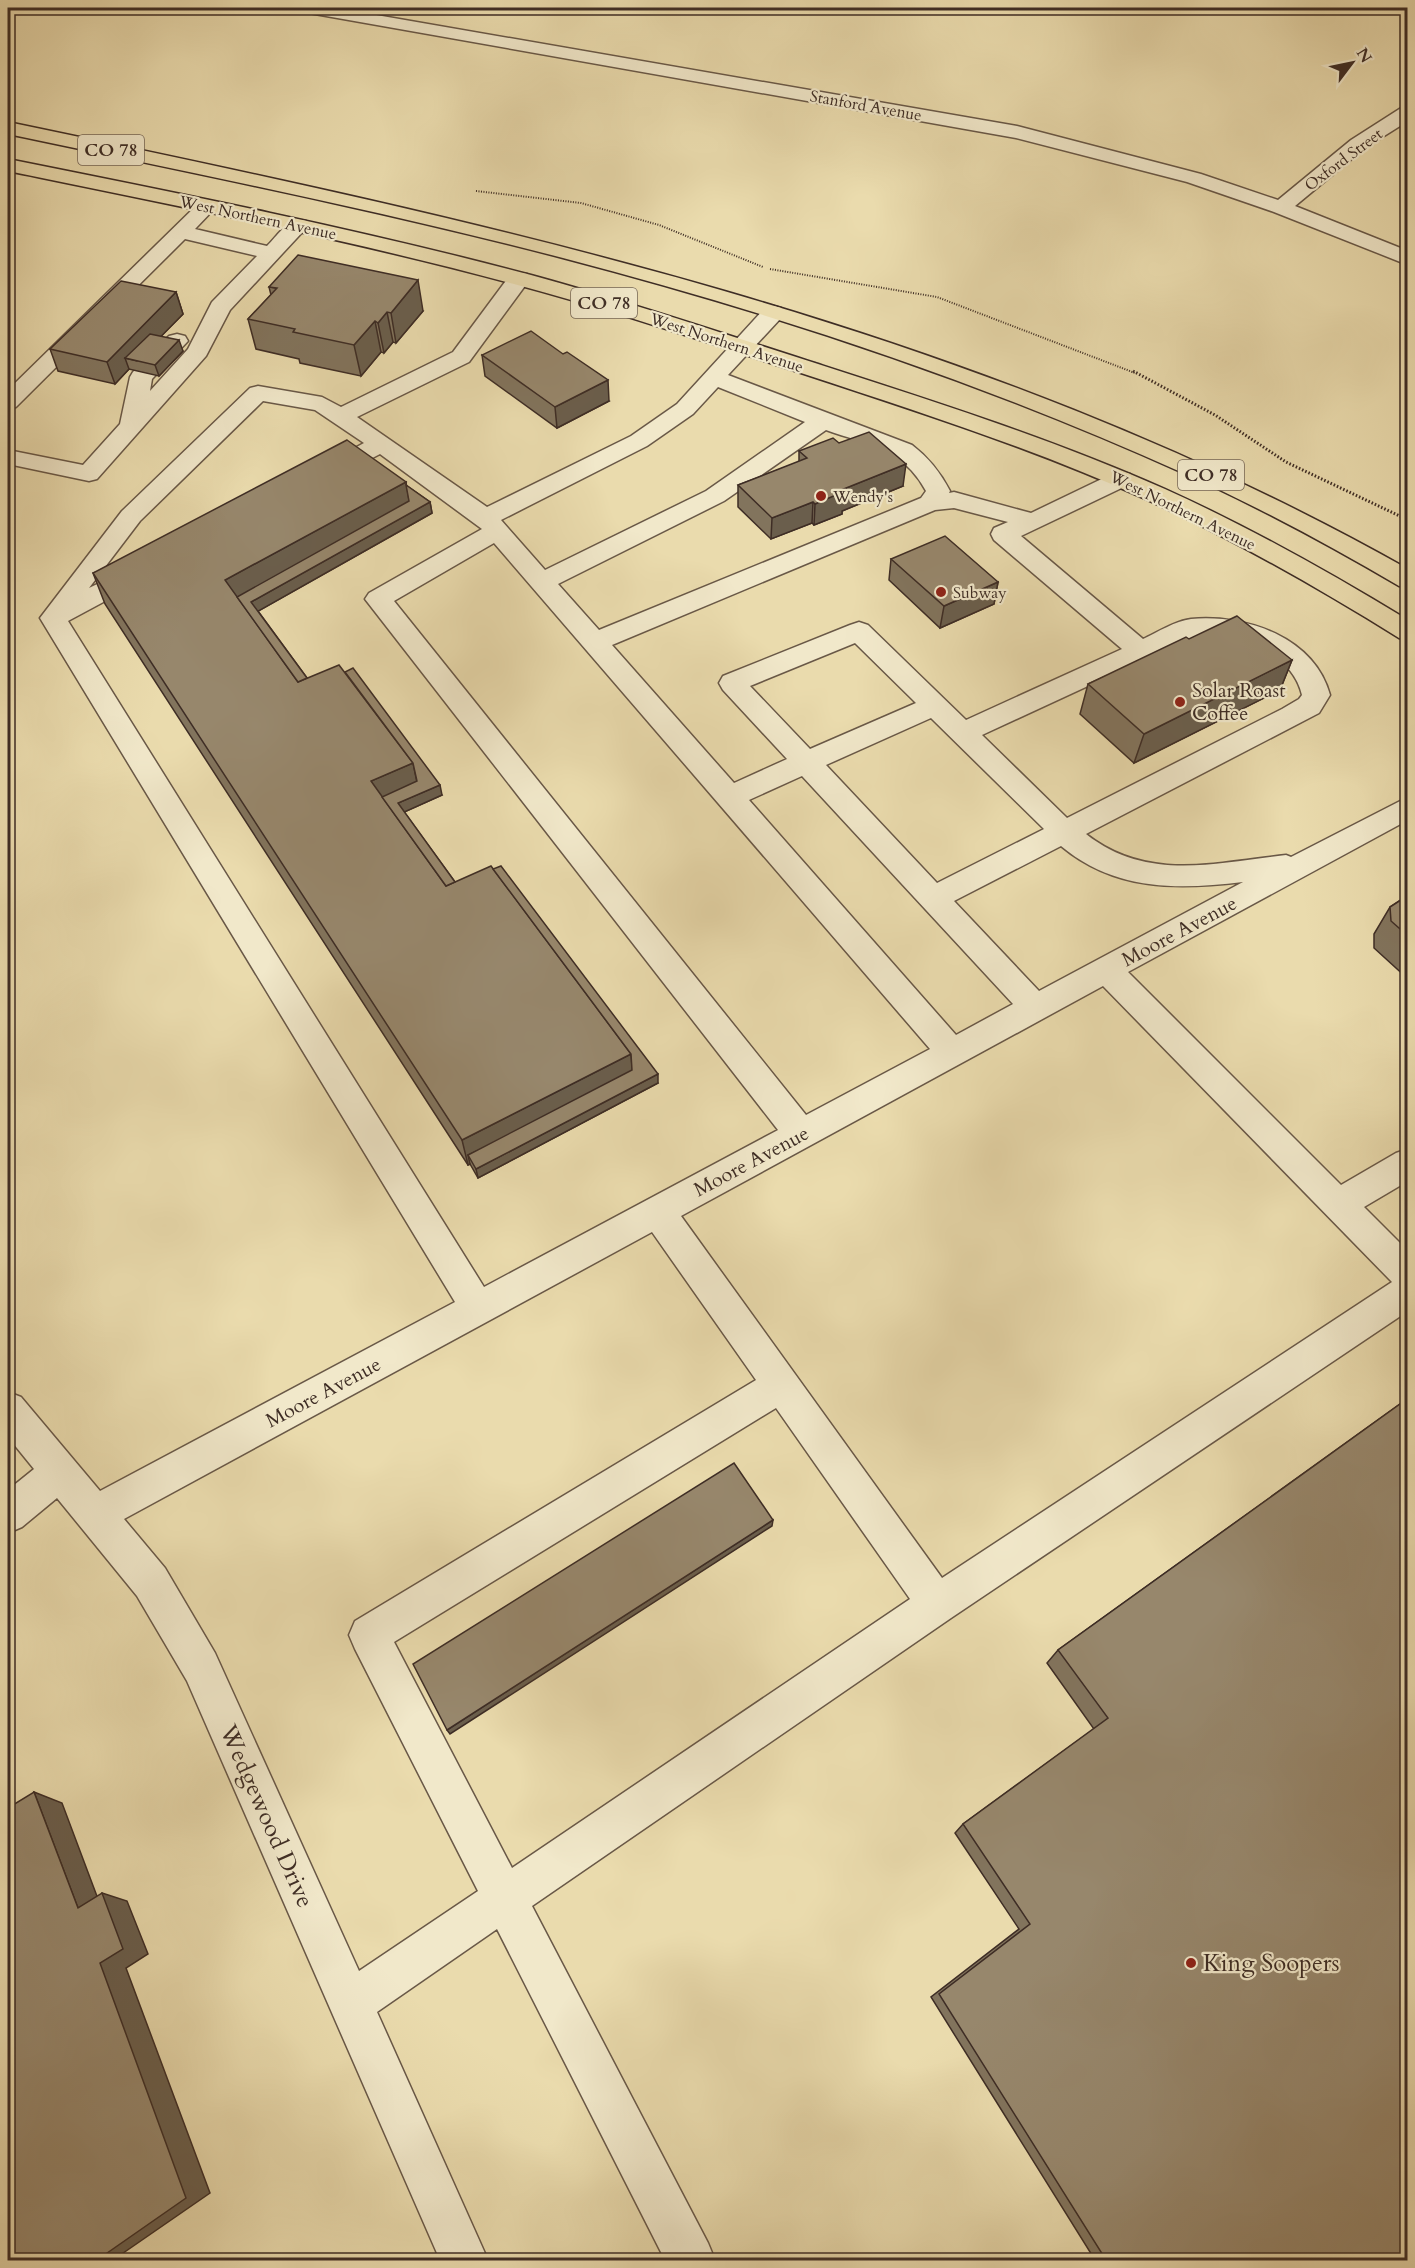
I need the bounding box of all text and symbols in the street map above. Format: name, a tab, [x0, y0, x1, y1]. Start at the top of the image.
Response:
north arrow	[1322, 33, 1382, 93]
text: N	[1351, 44, 1377, 67]
street label: Stanford Avenue	[808, 85, 923, 127]
street label: Oxford Street	[1300, 123, 1387, 196]
road number: CO 78	[78, 135, 144, 165]
street label: West Northern Avenue	[176, 190, 338, 245]
road number: CO 78	[571, 288, 637, 318]
street label: West Northern Avenue	[646, 307, 806, 378]
road number: CO 78	[1178, 460, 1244, 490]
street label: West Northern Avenue	[1105, 466, 1259, 556]
place label: Wendy's	[832, 486, 893, 508]
marker: Wendy's	[814, 489, 828, 503]
place label: Subway	[953, 582, 1007, 604]
marker: Subway	[934, 585, 948, 599]
place label: Solar Roast Coffee	[1192, 677, 1286, 727]
marker: Solar Roast Coffee	[1173, 695, 1187, 709]
street label: Moore Avenue	[1117, 890, 1242, 973]
street label: Moore Avenue	[689, 1120, 814, 1203]
street label: Moore Avenue	[261, 1351, 386, 1434]
street label: Wedgewood Drive	[211, 1719, 322, 1913]
place label: King Soopers	[1203, 1947, 1340, 1980]
marker: King Soopers	[1184, 1956, 1198, 1970]

